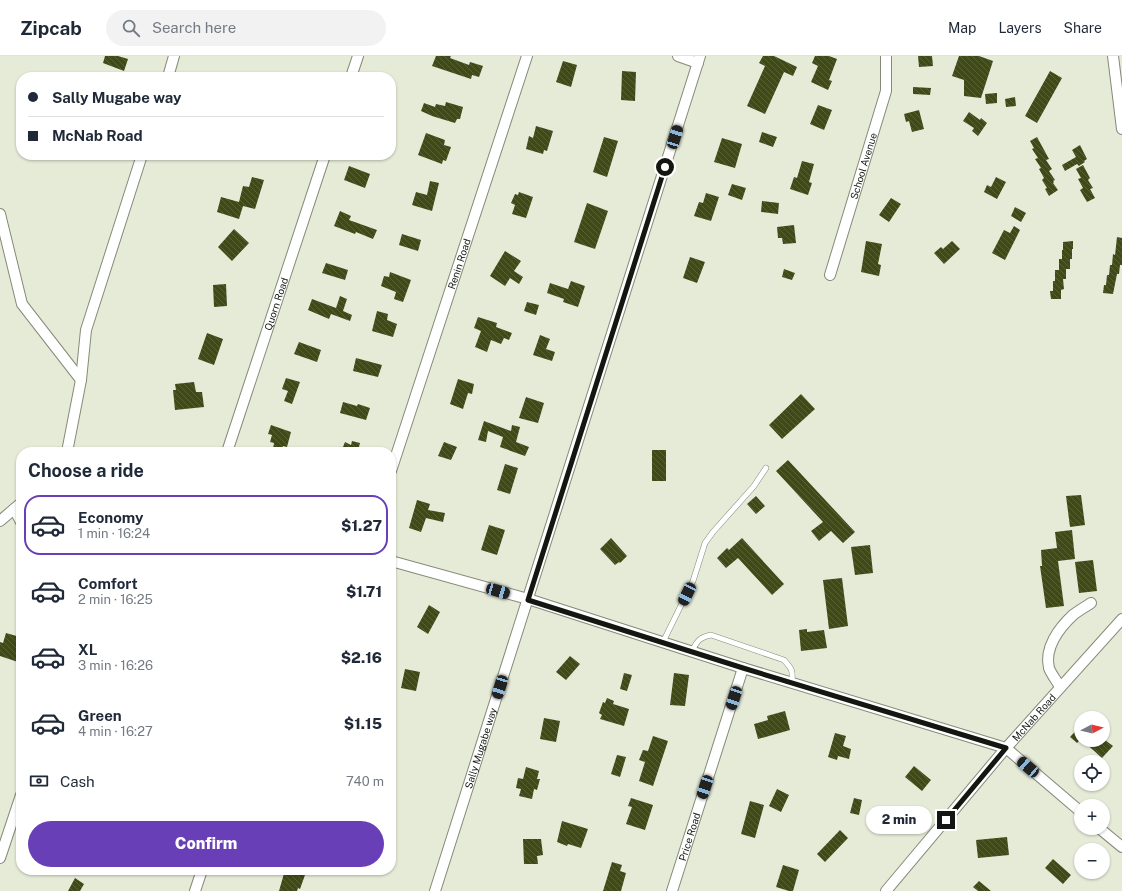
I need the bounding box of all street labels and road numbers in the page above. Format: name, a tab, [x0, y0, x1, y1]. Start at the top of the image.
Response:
street label: School Avenue	[847, 131, 879, 201]
street label: Renin Road	[445, 237, 473, 291]
street label: Quorn Road	[262, 276, 290, 332]
street label: McNab Road	[1009, 691, 1058, 743]
street label: Sally Mugabe way	[462, 705, 499, 790]
street label: Price Road	[676, 811, 703, 862]

